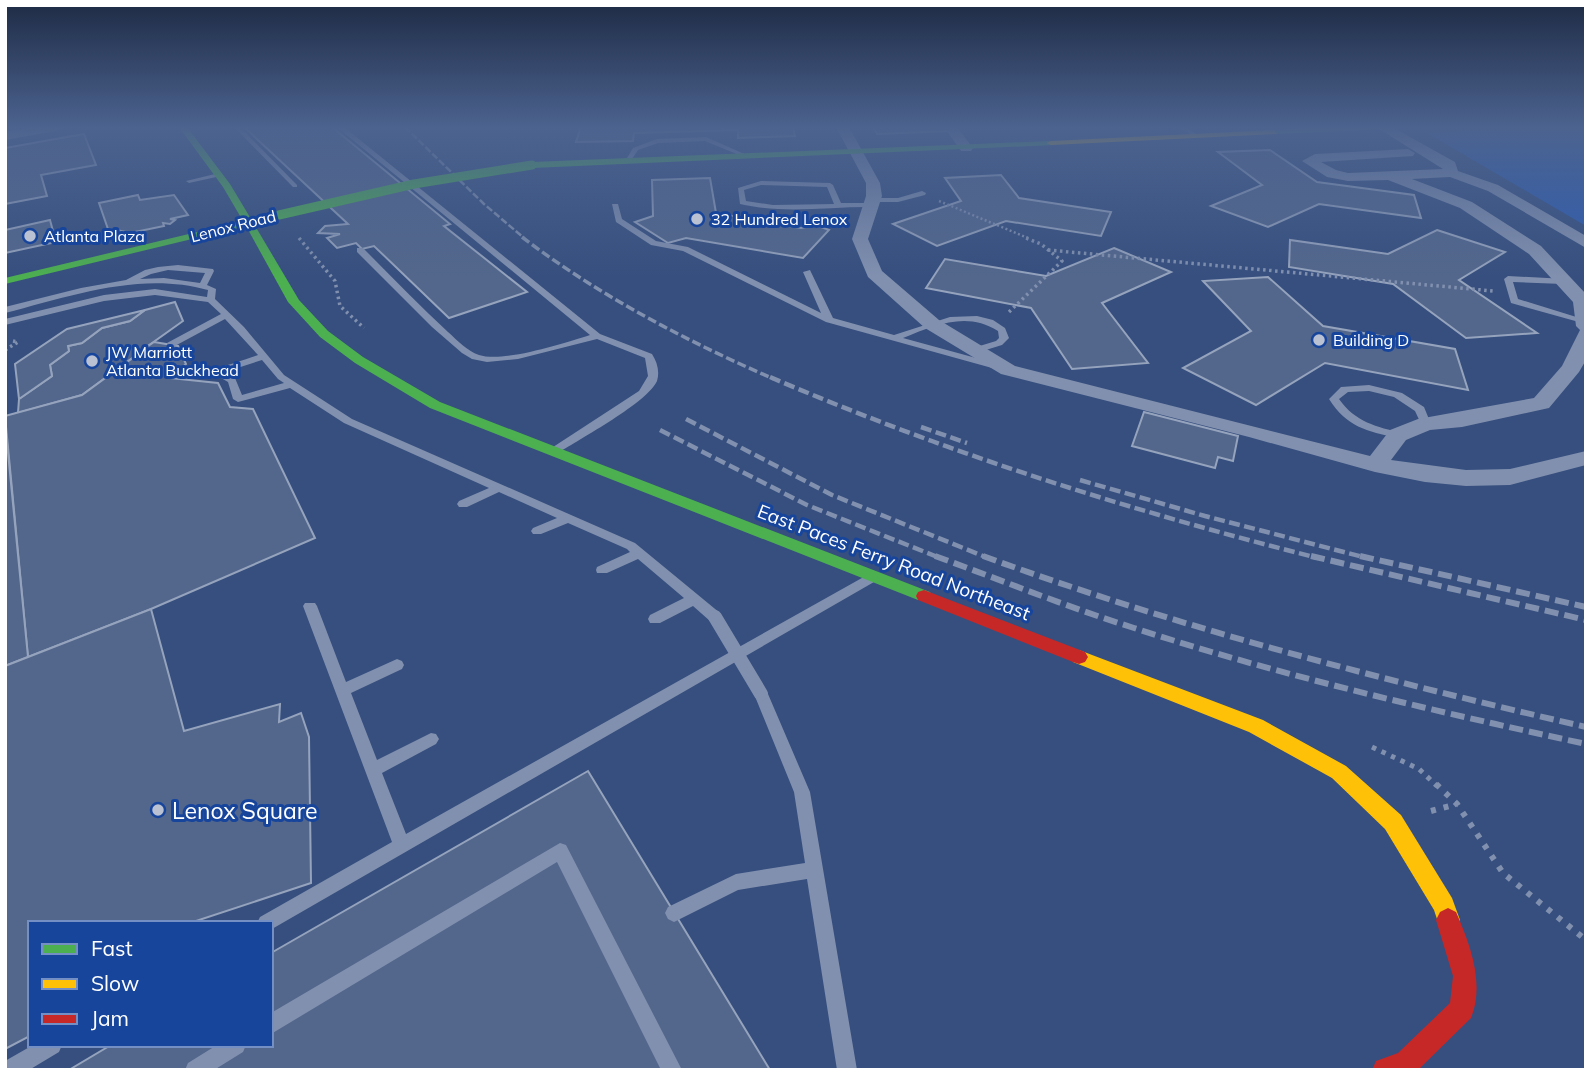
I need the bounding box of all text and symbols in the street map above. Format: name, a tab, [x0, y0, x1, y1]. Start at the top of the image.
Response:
street label: Lenox Road	[188, 206, 278, 246]
place label: 32 Hundred Lenox	[711, 209, 848, 229]
marker: 32 Hundred Lenox	[689, 211, 705, 227]
place label: Atlanta Plaza	[44, 226, 145, 246]
marker: Atlanta Plaza	[22, 228, 38, 244]
place label: Building D	[1333, 330, 1409, 350]
marker: Building D	[1311, 332, 1327, 348]
place label: JW Marriott Atlanta Buckhead	[106, 342, 239, 380]
marker: JW Marriott Atlanta Buckhead	[84, 353, 100, 369]
street label: East Paces Ferry Road Northeast	[754, 499, 1034, 625]
place label: Lenox Square	[172, 796, 318, 825]
marker: Lenox Square	[150, 802, 166, 818]
legend	[28, 921, 273, 1047]
text: Fast	[91, 935, 133, 961]
text: Slow	[91, 970, 139, 996]
text: Jam	[91, 1005, 129, 1031]

